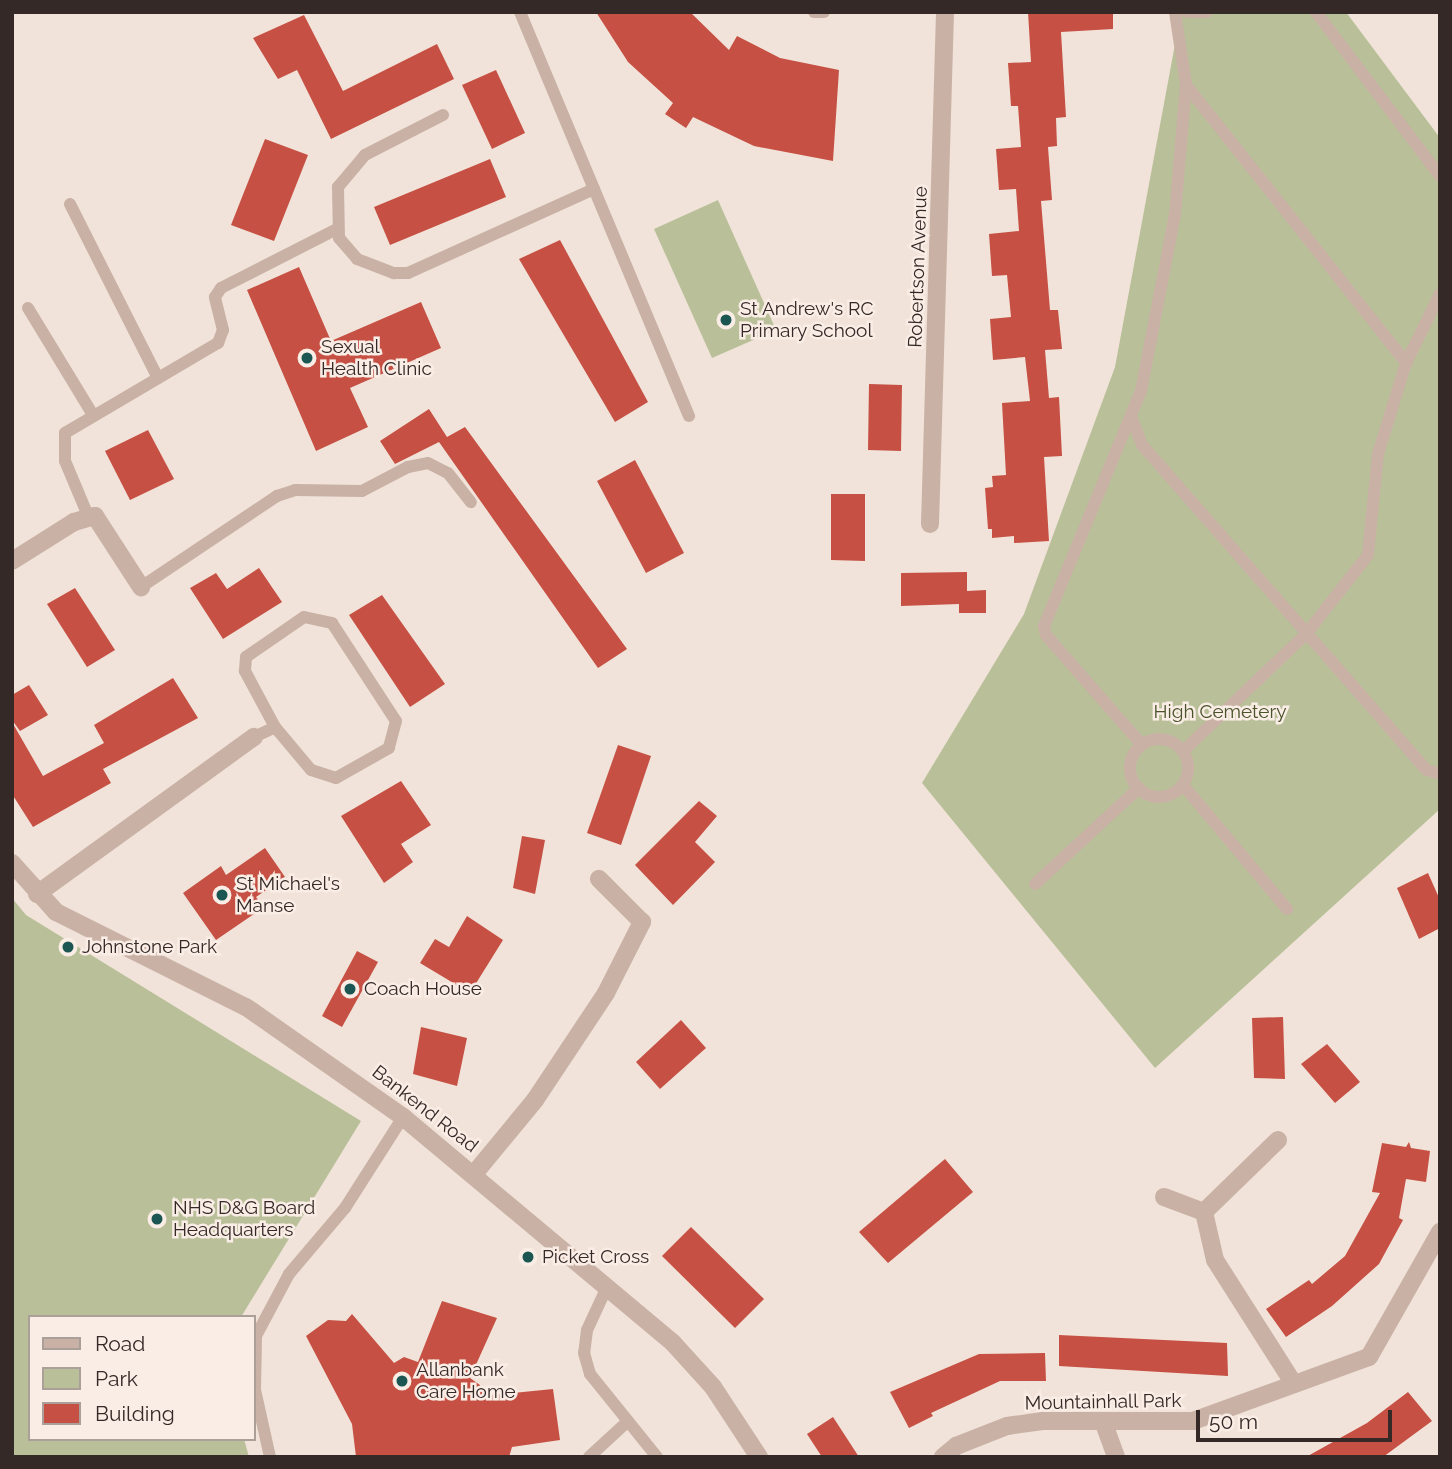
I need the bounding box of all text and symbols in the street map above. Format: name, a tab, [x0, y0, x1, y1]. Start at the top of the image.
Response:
street label: Robertson Avenue	[904, 185, 932, 349]
place label: St Andrew's RC Primary School	[740, 298, 874, 342]
marker: St Andrew's RC Primary School	[718, 312, 734, 328]
place label: Sexual Health Clinic	[321, 336, 432, 380]
marker: Sexual Health Clinic	[299, 350, 315, 366]
park label: High Cemetery	[1154, 701, 1286, 723]
place label: St Michael's Manse	[236, 873, 340, 917]
marker: St Michael's Manse	[214, 887, 230, 903]
place label: Johnstone Park	[82, 936, 217, 958]
marker: Johnstone Park	[60, 939, 76, 955]
place label: Coach House	[364, 978, 482, 1000]
marker: Coach House	[342, 981, 358, 997]
street label: Bankend Road	[368, 1061, 482, 1157]
place label: NHS D&G Board Headquarters	[173, 1197, 315, 1241]
marker: NHS D&G Board Headquarters	[147, 1209, 167, 1229]
place label: Picket Cross	[542, 1246, 649, 1268]
marker: Picket Cross	[520, 1249, 536, 1265]
legend	[28, 1315, 256, 1441]
text: Road	[95, 1331, 145, 1356]
place label: Allanbank Care Home	[416, 1359, 516, 1403]
text: Park	[95, 1366, 138, 1391]
marker: Allanbank Care Home	[394, 1373, 410, 1389]
street label: Mountainhall Park	[1024, 1389, 1182, 1415]
scale bar	[1200, 1396, 1396, 1440]
text: Building	[95, 1401, 175, 1426]
text: 50 m	[1209, 1409, 1258, 1434]

